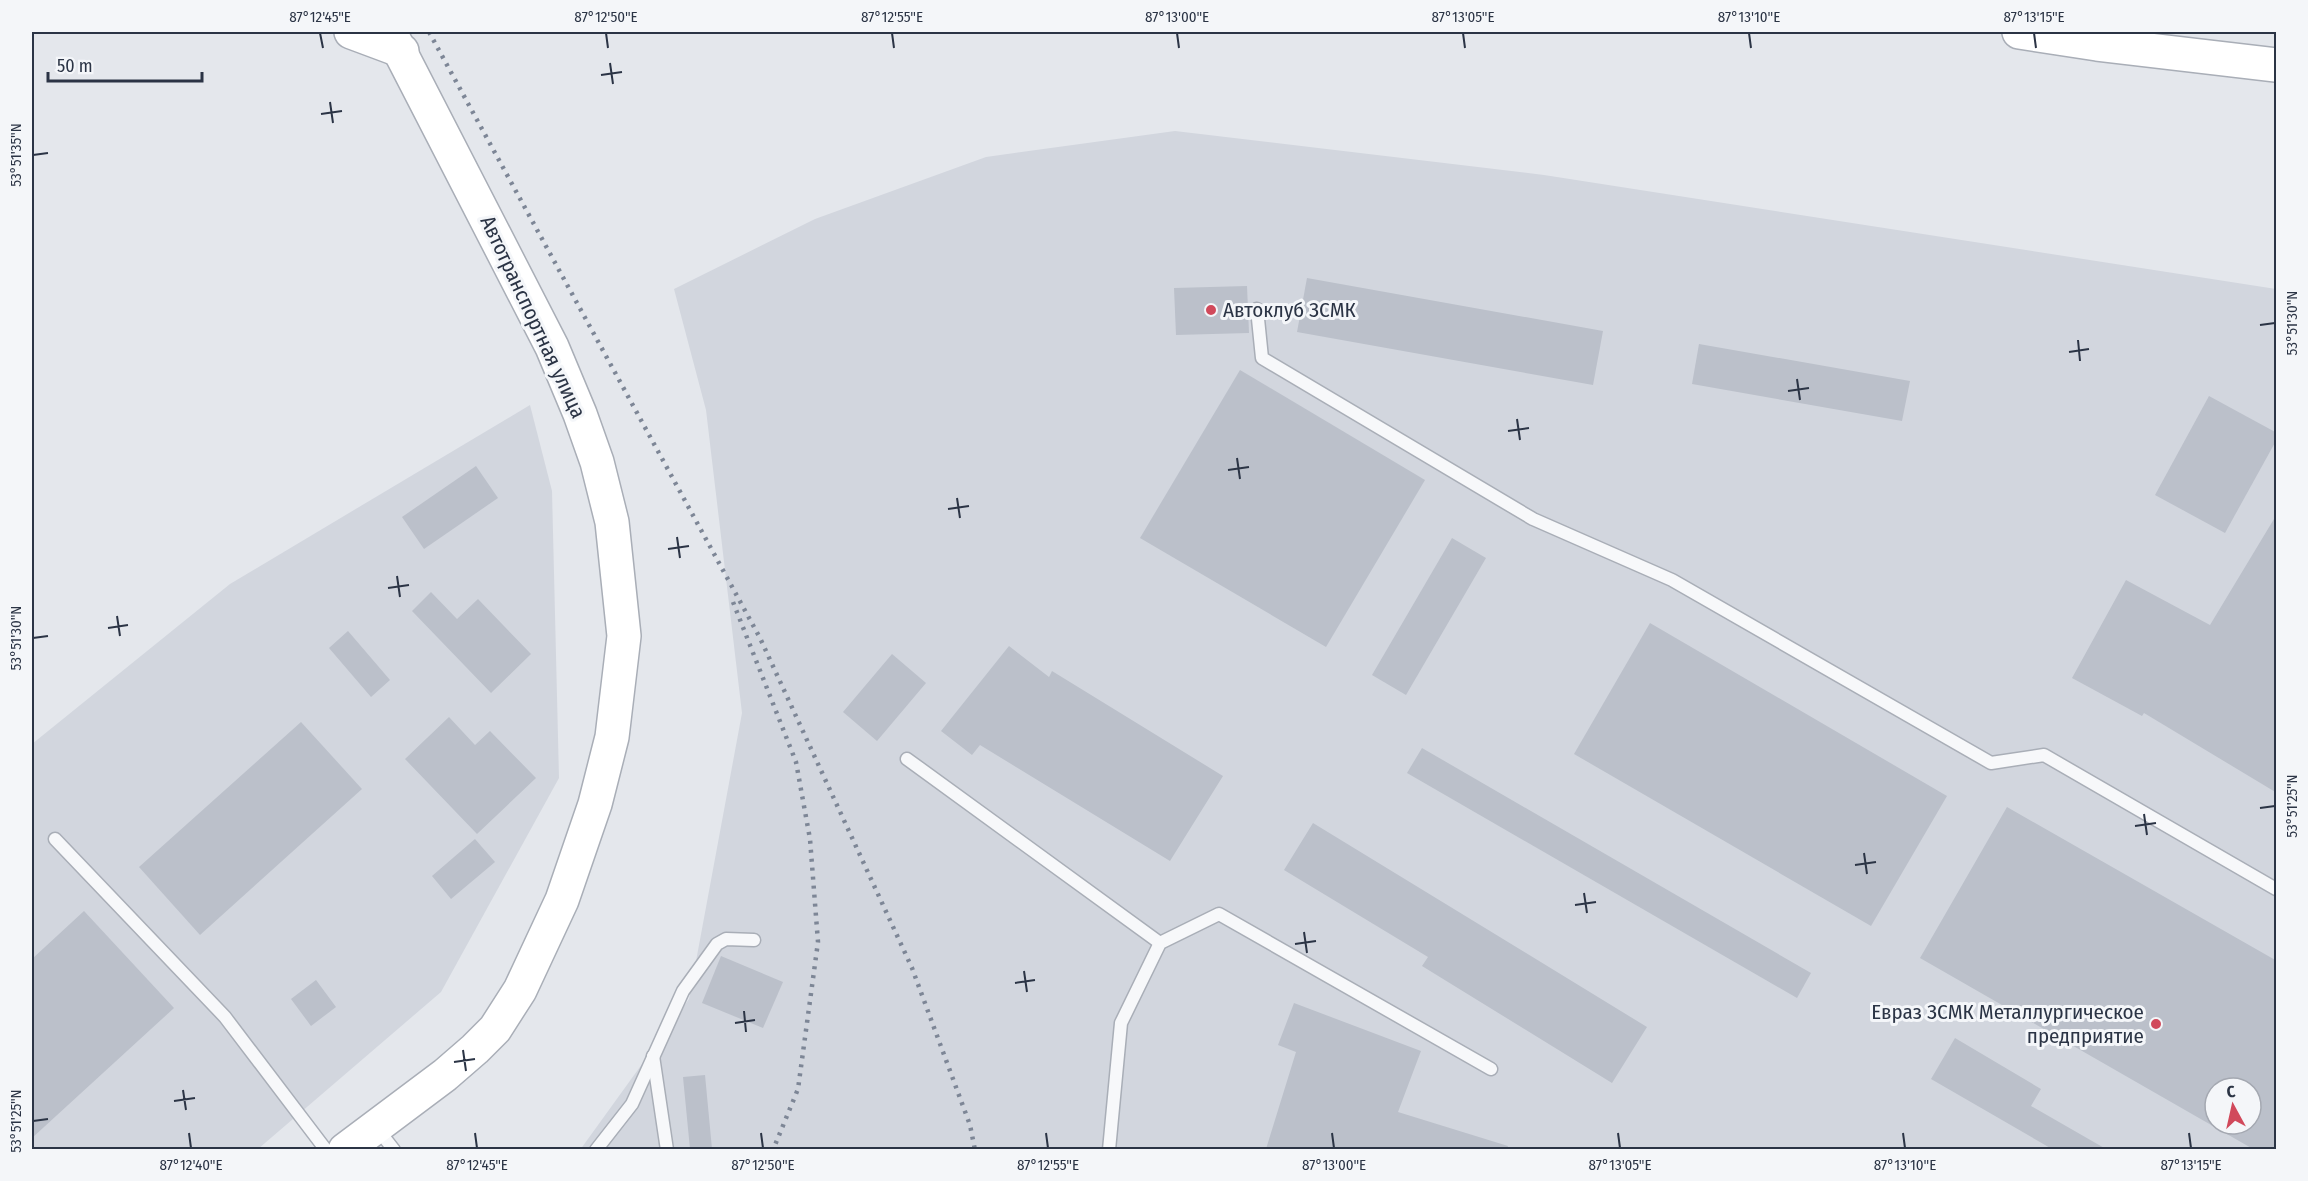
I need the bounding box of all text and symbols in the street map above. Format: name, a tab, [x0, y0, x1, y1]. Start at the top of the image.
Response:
text: 87°12'45"E	[289, 8, 351, 26]
text: 87°12'50"E	[574, 8, 638, 26]
text: 87°12'55"E	[861, 8, 923, 26]
text: 87°13'00"E	[1145, 8, 1209, 26]
text: 87°13'05"E	[1431, 8, 1495, 26]
text: 87°13'10"E	[1718, 8, 1780, 26]
text: 87°13'15"E	[2003, 8, 2065, 26]
scale bar	[48, 45, 202, 83]
text: 50 m	[57, 55, 93, 77]
text: 53°51'35"N	[7, 123, 25, 187]
street label: Автотранспортная улица	[475, 212, 591, 422]
text: 53°51'30"N	[2283, 291, 2301, 355]
place label: Автоклуб ЗСМК	[1223, 297, 1357, 323]
marker: Автоклуб ЗСМК	[1204, 303, 1218, 317]
text: 53°51'30"N	[7, 606, 25, 670]
text: 53°51'25"N	[2283, 774, 2301, 838]
place label: Евраз ЗСМК Металлургическое предприятие	[1871, 999, 2144, 1049]
marker: Евраз ЗСМК Металлургическое предприятие	[2149, 1017, 2163, 1031]
north arrow	[2203, 1076, 2263, 1136]
text: С	[2226, 1082, 2237, 1102]
text: 53°51'25"N	[7, 1089, 25, 1153]
text: 87°12'40"E	[159, 1156, 223, 1174]
text: 87°12'45"E	[446, 1156, 508, 1174]
text: 87°12'50"E	[731, 1156, 795, 1174]
text: 87°12'55"E	[1017, 1156, 1079, 1174]
text: 87°13'00"E	[1302, 1156, 1366, 1174]
text: 87°13'05"E	[1588, 1156, 1652, 1174]
text: 87°13'10"E	[1874, 1156, 1936, 1174]
text: 87°13'15"E	[2160, 1156, 2222, 1174]

